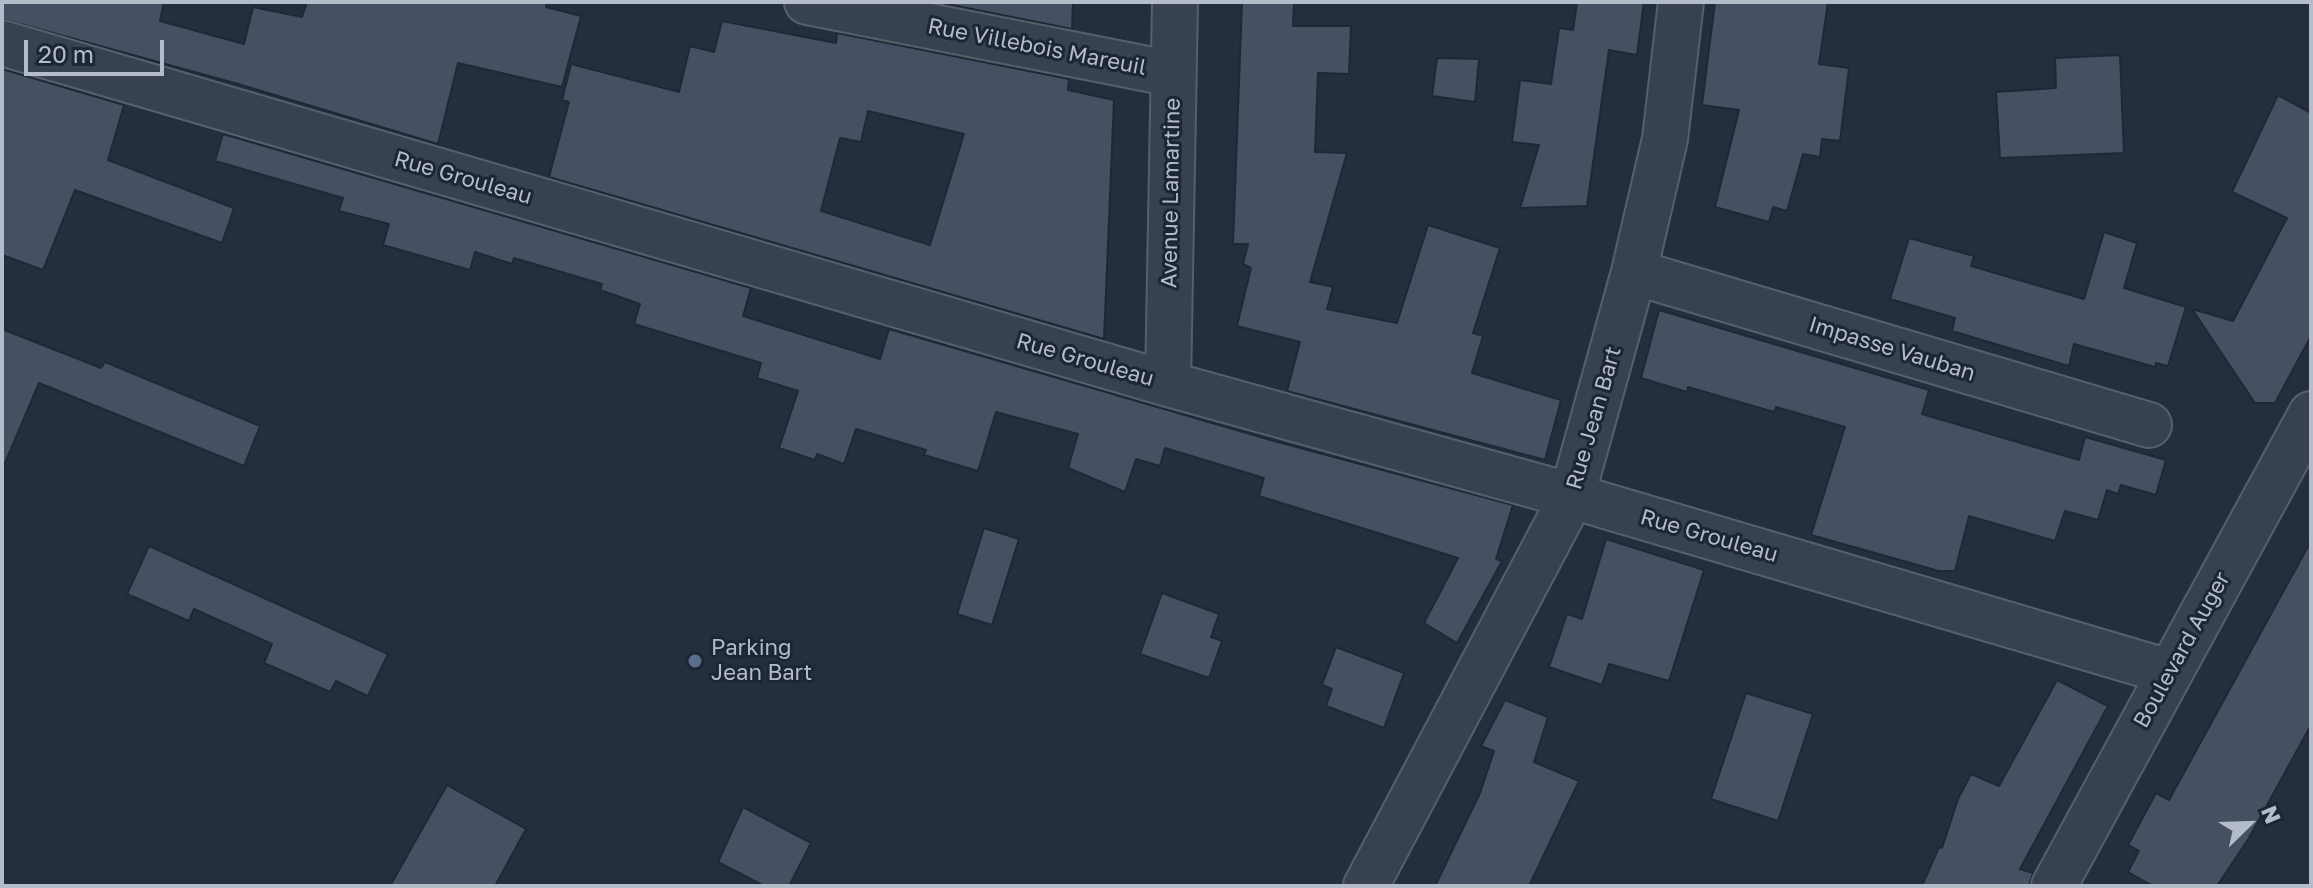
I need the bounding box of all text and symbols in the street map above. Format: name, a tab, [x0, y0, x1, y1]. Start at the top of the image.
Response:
street label: Rue Villebois Mareuil	[926, 13, 1148, 81]
scale bar	[28, 24, 168, 74]
text: 20 m	[38, 39, 94, 68]
street label: Avenue Lamartine	[1156, 98, 1186, 288]
street label: Rue Grouleau	[391, 146, 535, 210]
street label: Impasse Vauban	[1806, 311, 1978, 387]
street label: Rue Grouleau	[1013, 328, 1157, 392]
street label: Rue Jean Bart	[1561, 343, 1627, 493]
street label: Rue Grouleau	[1637, 504, 1781, 568]
street label: Boulevard Auger	[2128, 567, 2236, 733]
place label: Parking Jean Bart	[711, 635, 812, 686]
marker: Parking Jean Bart	[686, 652, 704, 670]
north arrow	[2209, 784, 2289, 864]
text: N	[2256, 801, 2287, 827]

